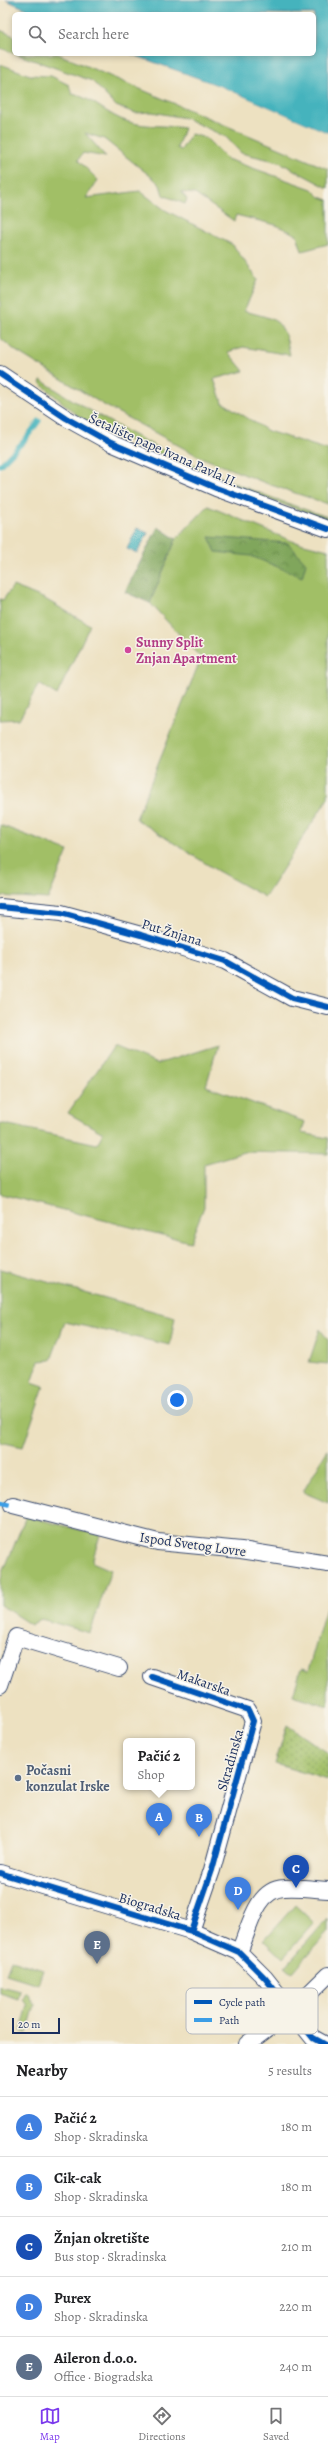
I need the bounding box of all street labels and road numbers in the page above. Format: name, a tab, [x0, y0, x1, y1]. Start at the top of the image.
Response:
street label: Šetalište pape Ivana Pavla II.	[86, 409, 242, 492]
street label: Put Žnjana	[139, 914, 205, 951]
street label: Ispod Svetog Lovre	[138, 1528, 247, 1561]
street label: Makarska	[174, 1664, 234, 1701]
street label: Skradinska	[213, 1726, 249, 1793]
street label: Biogradska	[116, 1888, 184, 1925]

